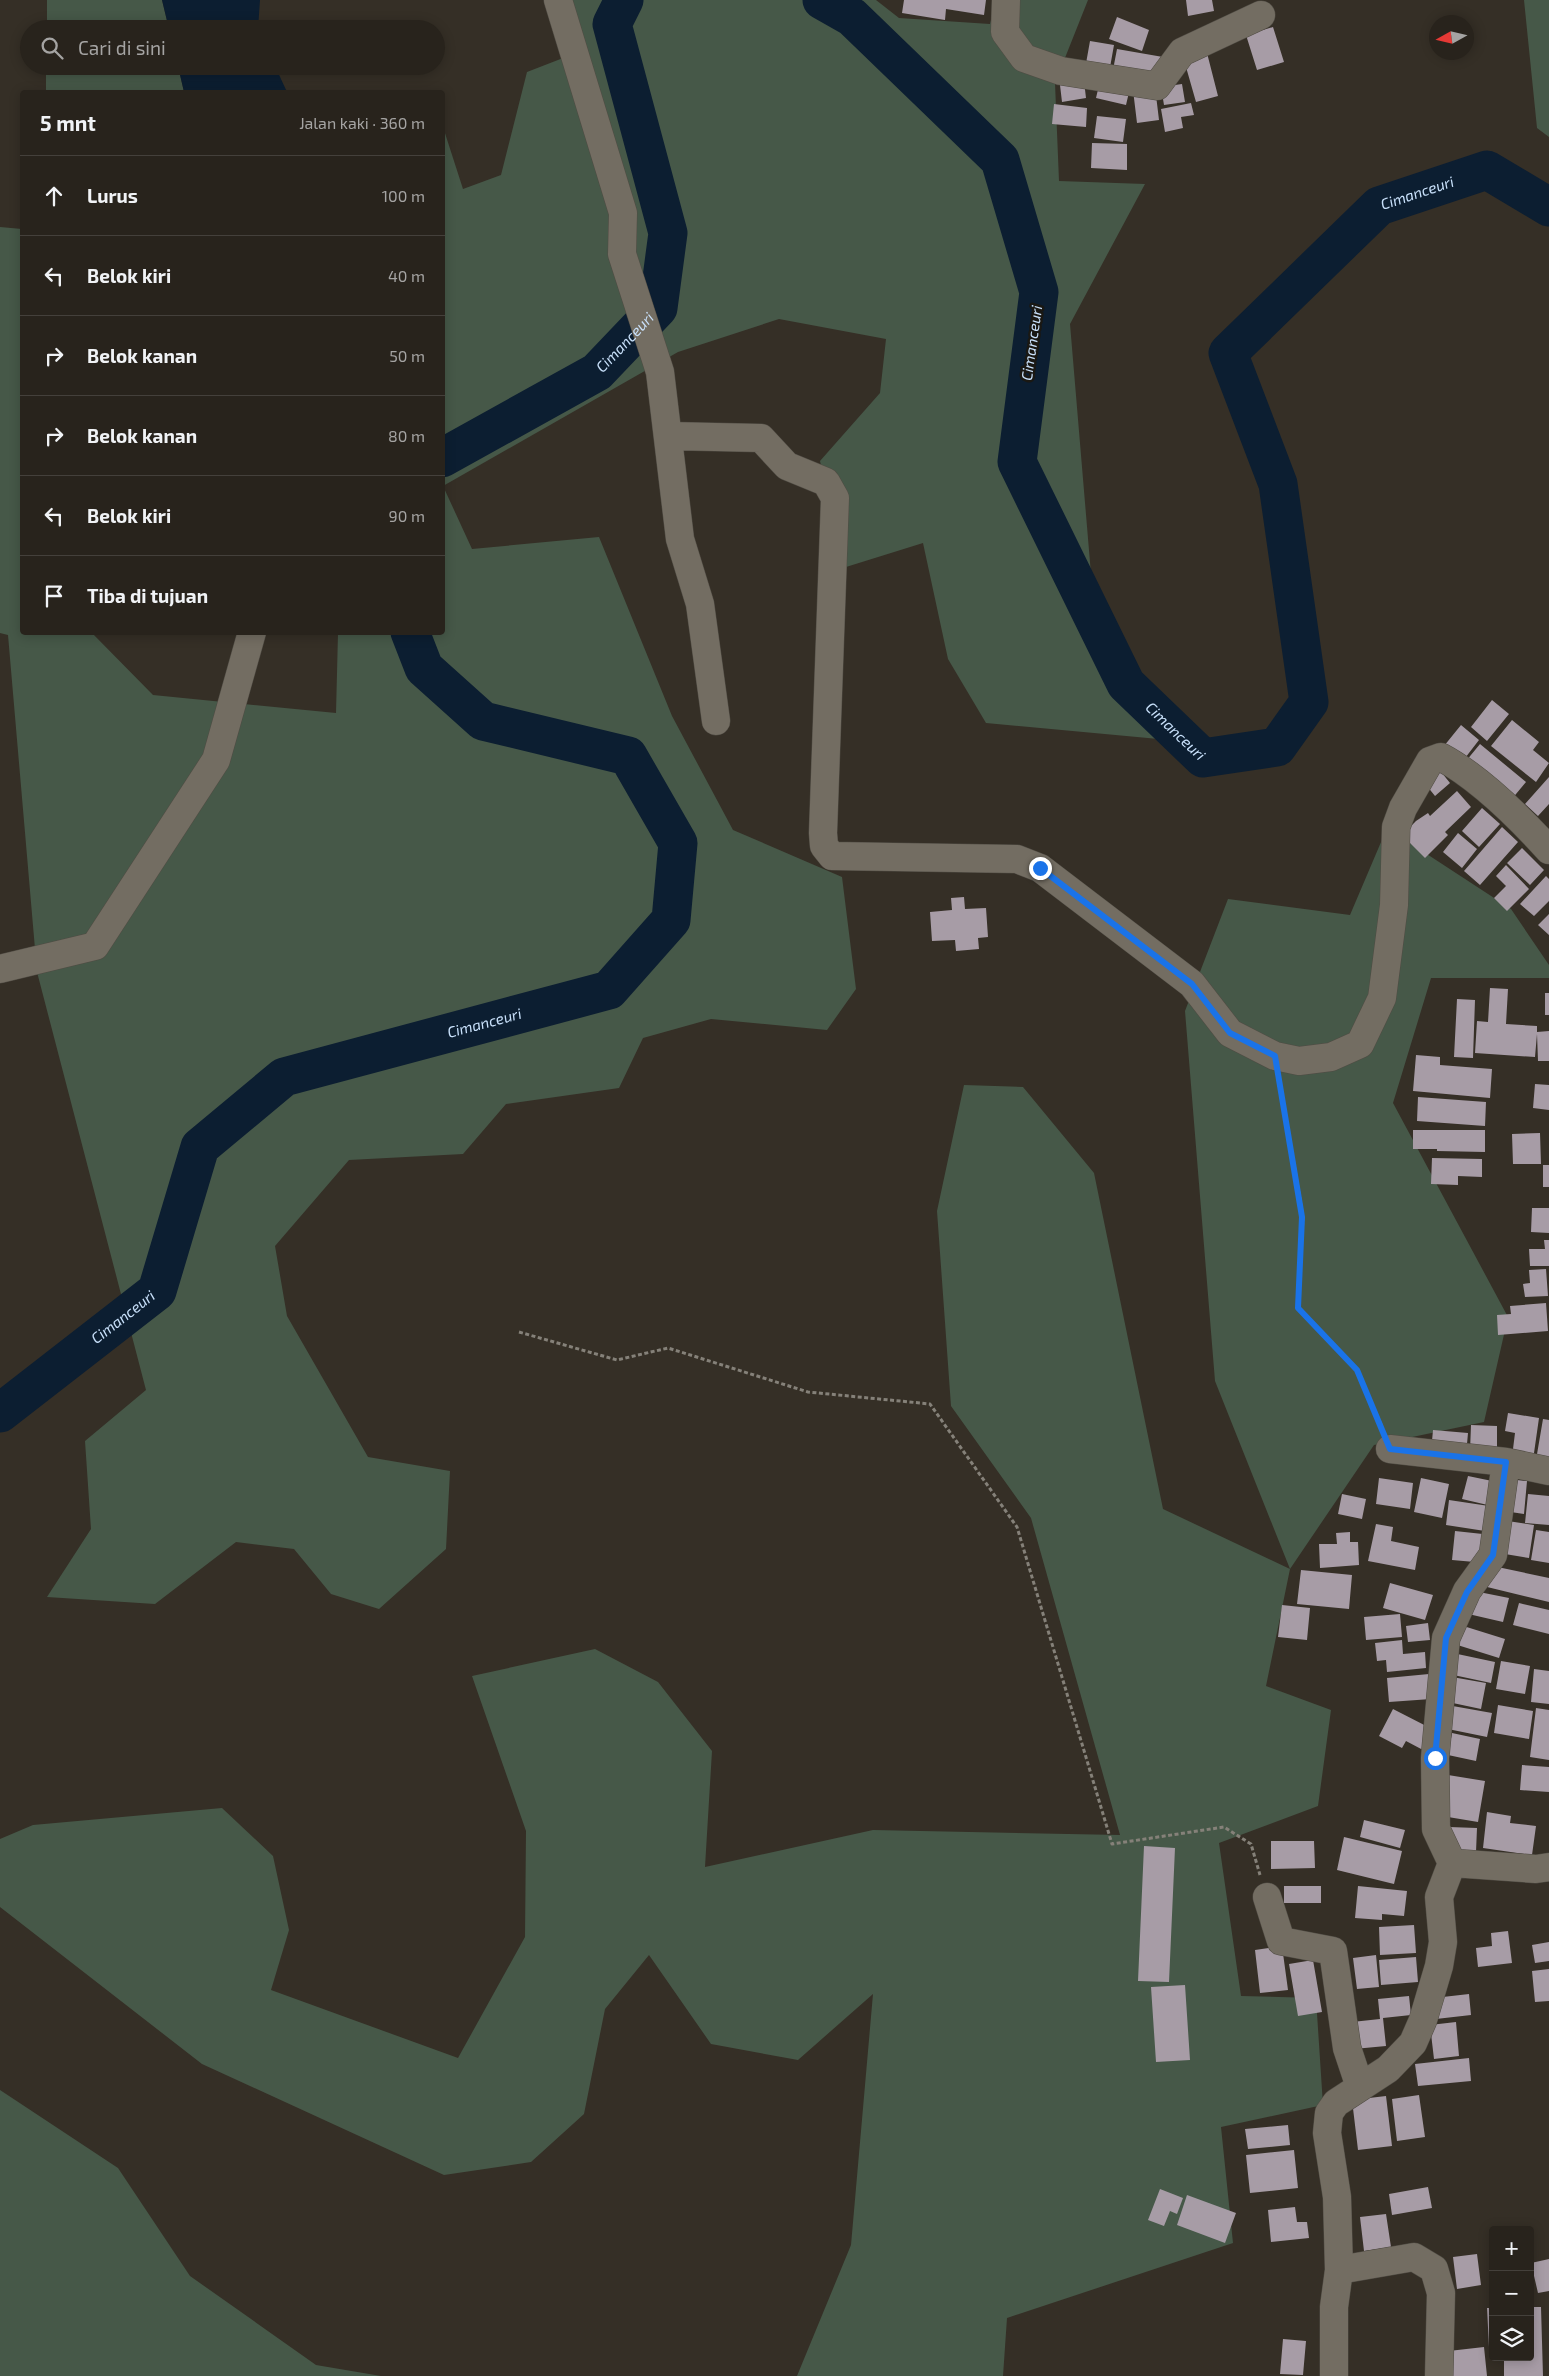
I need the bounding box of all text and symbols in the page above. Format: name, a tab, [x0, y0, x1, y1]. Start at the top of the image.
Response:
north arrow	[1429, 15, 1474, 60]
search box	[20, 20, 445, 75]
icon: search	[38, 34, 66, 62]
text: Cari di sini	[78, 36, 166, 59]
text: 5 mnt	[40, 110, 96, 135]
text: Jalan kaki · 360 m	[299, 113, 425, 132]
water label: Cimanceuri	[1378, 172, 1456, 213]
icon: ahead	[40, 182, 68, 210]
text: Lurus	[87, 184, 138, 207]
text: 100 m	[382, 186, 425, 205]
icon: left	[40, 262, 68, 290]
text: Belok kiri	[87, 264, 171, 287]
text: 40 m	[388, 266, 425, 285]
water label: Cimanceuri	[1017, 304, 1045, 382]
water label: Cimanceuri	[592, 308, 657, 376]
icon: right	[40, 342, 68, 370]
text: Belok kanan	[87, 344, 197, 367]
text: 50 m	[389, 346, 425, 365]
icon: right	[40, 422, 68, 450]
text: Belok kanan	[87, 424, 197, 447]
text: 80 m	[388, 426, 425, 445]
icon: left	[40, 502, 68, 530]
text: Belok kiri	[87, 504, 171, 527]
text: 90 m	[389, 506, 425, 525]
icon: arrive	[40, 582, 68, 610]
text: Tiba di tujuan	[87, 584, 208, 607]
water label: Cimanceuri	[1142, 698, 1210, 764]
route end	[1029, 857, 1052, 880]
water label: Cimanceuri	[445, 1004, 524, 1041]
water label: Cimanceuri	[87, 1286, 158, 1347]
route start	[1424, 1747, 1447, 1770]
map controls	[1489, 2226, 1534, 2361]
button: +	[1489, 2226, 1534, 2271]
button: −	[1489, 2271, 1534, 2316]
button: layers	[1489, 2316, 1534, 2361]

